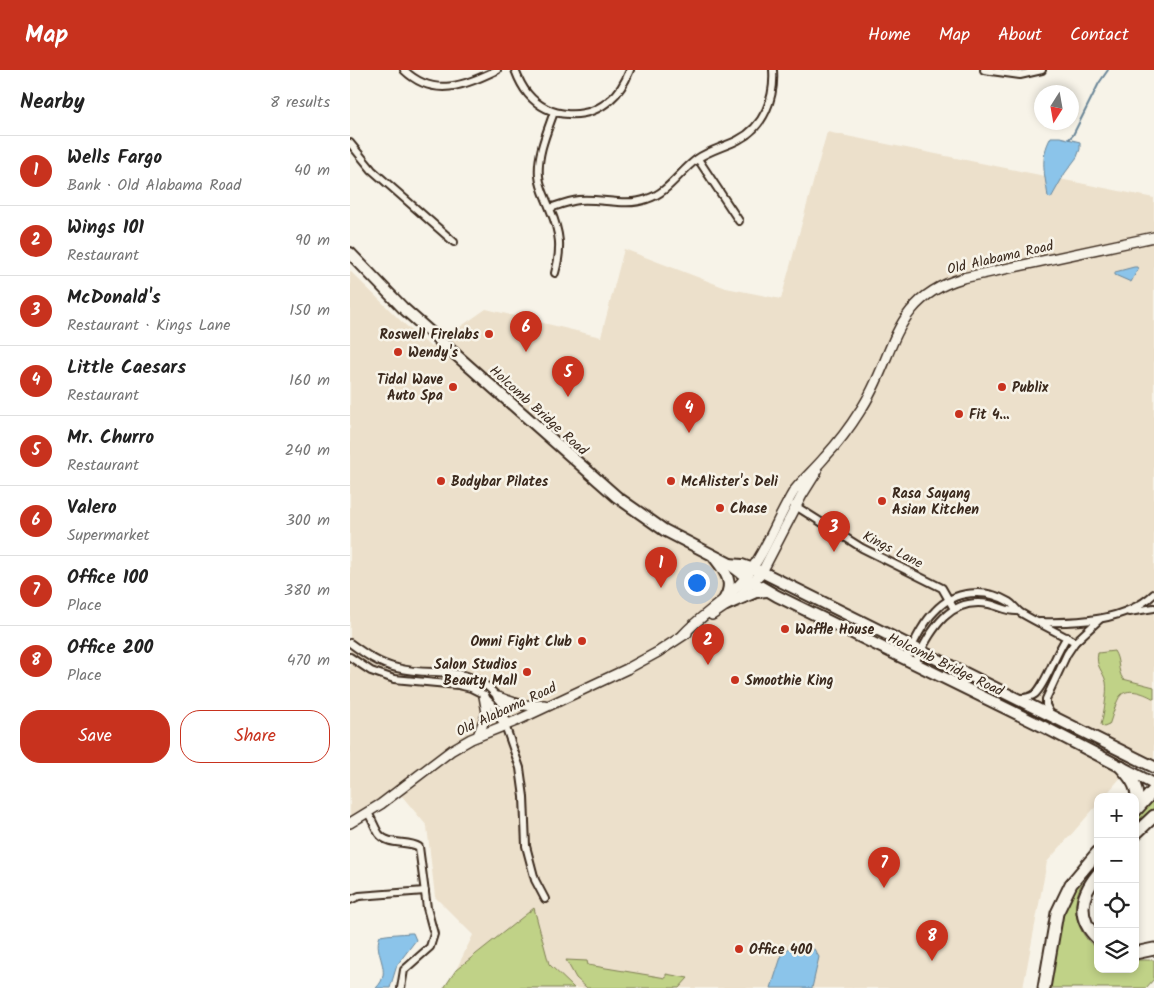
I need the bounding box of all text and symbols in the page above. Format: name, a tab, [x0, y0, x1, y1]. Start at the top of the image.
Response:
text: Map	[25, 16, 68, 55]
text: Home	[868, 21, 911, 50]
text: Map	[939, 21, 970, 50]
text: About	[998, 21, 1042, 50]
text: Contact	[1070, 21, 1129, 50]
north arrow	[1034, 85, 1079, 130]
text: Nearby	[20, 86, 85, 119]
text: 8 results	[270, 90, 330, 115]
text: Wells Fargo	[67, 143, 162, 173]
text: 1	[34, 158, 38, 183]
text: 40 m	[294, 158, 330, 183]
text: Bank · Old Alabama Road	[67, 173, 241, 198]
text: Wings 101	[67, 213, 144, 243]
text: 2	[31, 228, 41, 253]
text: 90 m	[295, 228, 330, 253]
street label: Old Alabama Road	[945, 235, 1057, 281]
text: Restaurant	[67, 243, 139, 268]
text: McDonald's	[67, 283, 161, 313]
text: 3	[32, 298, 40, 323]
text: 150 m	[289, 298, 330, 323]
pin: 6	[510, 311, 542, 352]
text: Restaurant · Kings Lane	[67, 313, 231, 338]
place label: Roswell Firelabs	[380, 324, 479, 346]
marker: Roswell Firelabs	[483, 328, 495, 340]
place label: Wendy's	[408, 342, 458, 364]
marker: Wendy's	[392, 346, 404, 358]
text: Little Caesars	[67, 353, 186, 383]
pin: 5	[552, 356, 584, 397]
street label: Holcomb Bridge Road	[484, 360, 593, 462]
text: 4	[32, 368, 40, 393]
text: 160 m	[289, 368, 330, 393]
place label: Tidal Wave Auto Spa	[377, 369, 443, 407]
place label: Publix	[1012, 377, 1049, 399]
marker: Tidal Wave Auto Spa	[447, 381, 459, 393]
marker: Publix	[996, 381, 1008, 393]
text: Restaurant	[67, 383, 139, 408]
pin: 4	[673, 392, 705, 433]
place label: Fit 4...	[969, 404, 1010, 426]
marker: Fit 4...	[953, 408, 965, 420]
text: Mr. Churro	[67, 423, 154, 453]
text: 5	[32, 438, 40, 463]
text: 240 m	[285, 438, 330, 463]
text: Restaurant	[67, 453, 139, 478]
place label: Bodybar Pilates	[451, 471, 549, 493]
place label: McAlister's Deli	[681, 471, 778, 493]
marker: Bodybar Pilates	[435, 475, 447, 487]
marker: McAlister's Deli	[665, 475, 677, 487]
place label: Rasa Sayang Asian Kitchen	[892, 483, 979, 521]
text: Valero	[67, 493, 117, 523]
marker: Rasa Sayang Asian Kitchen	[876, 495, 888, 507]
place label: Chase	[730, 498, 767, 520]
marker: Chase	[714, 502, 726, 514]
text: 6	[32, 508, 40, 533]
text: 300 m	[286, 508, 330, 533]
pin: 3	[818, 511, 850, 552]
text: Supermarket	[67, 523, 150, 548]
street label: Kings Lane	[858, 525, 927, 575]
pin: 1	[645, 547, 677, 588]
text: Office 100	[67, 563, 148, 593]
your location	[684, 570, 710, 596]
text: 7	[32, 578, 40, 603]
text: 380 m	[284, 578, 330, 603]
text: Place	[67, 593, 101, 618]
place label: Waffle House	[795, 619, 874, 641]
marker: Waffle House	[779, 623, 791, 635]
pin: 2	[692, 624, 724, 665]
street label: Holcomb Bridge Road	[884, 627, 1008, 703]
place label: Omni Fight Club	[470, 631, 572, 653]
text: Office 200	[67, 633, 153, 663]
marker: Omni Fight Club	[576, 635, 588, 647]
text: 8	[31, 648, 41, 673]
text: 470 m	[287, 648, 330, 673]
place label: Salon Studios Beauty Mall	[434, 654, 517, 692]
text: Place	[67, 663, 101, 688]
marker: Salon Studios Beauty Mall	[521, 666, 533, 678]
place label: Smoothie King	[745, 670, 834, 692]
marker: Smoothie King	[729, 674, 741, 686]
street label: Old Alabama Road	[453, 677, 561, 743]
button: Save	[20, 710, 170, 763]
button: Share	[180, 710, 330, 763]
map controls	[1094, 793, 1139, 973]
button: +	[1094, 793, 1139, 838]
button: −	[1094, 838, 1139, 883]
pin: 7	[868, 847, 900, 888]
button: locate	[1094, 883, 1139, 928]
pin: 8	[916, 920, 948, 961]
button: layers	[1094, 928, 1139, 973]
place label: Office 400	[749, 939, 813, 961]
marker: Office 400	[733, 943, 745, 955]

